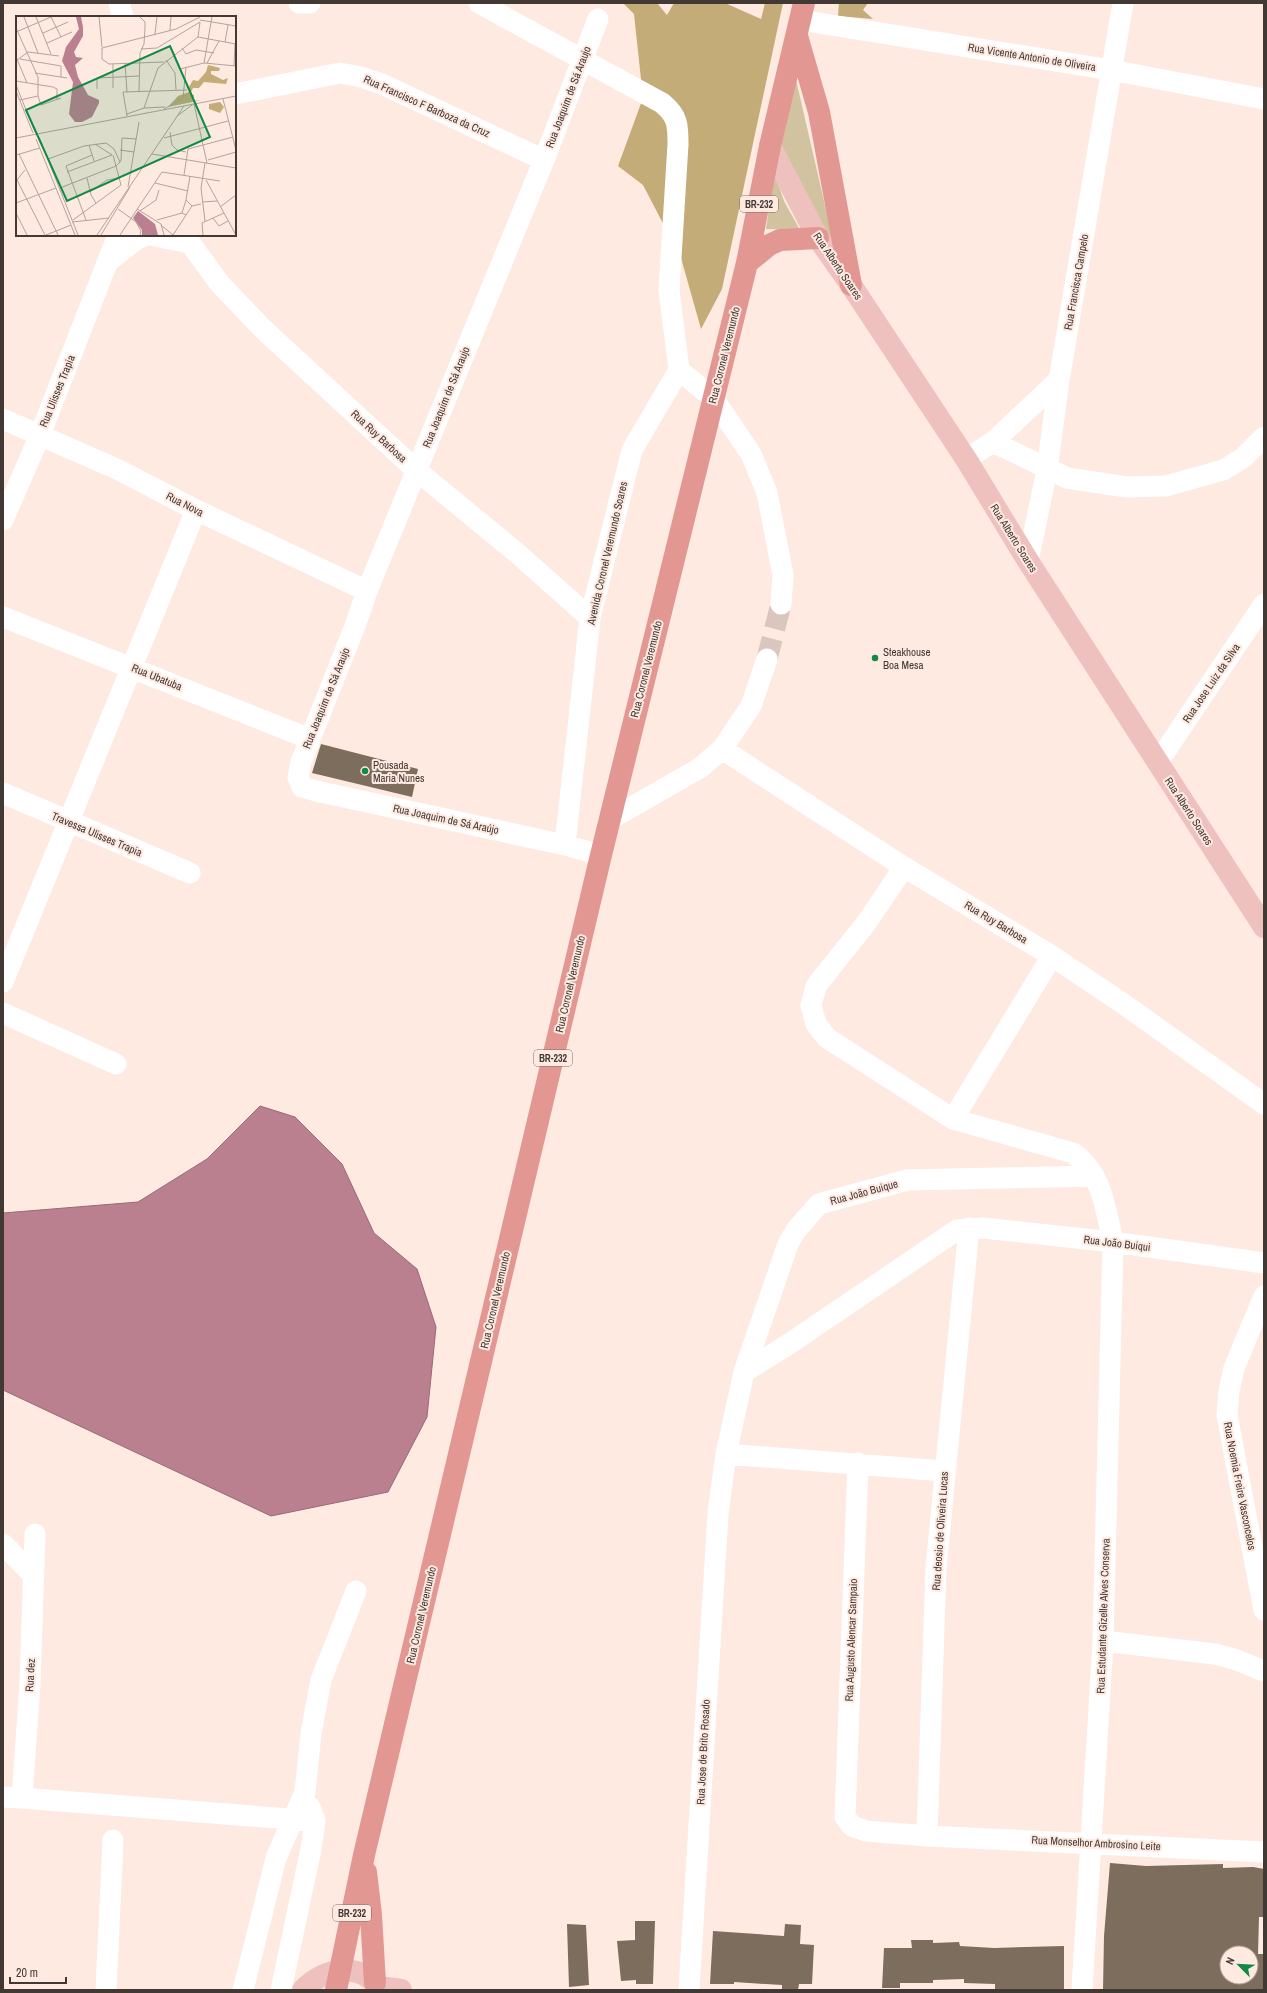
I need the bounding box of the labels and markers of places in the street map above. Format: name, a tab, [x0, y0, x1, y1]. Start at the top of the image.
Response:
place label: Steakhouse Boa Mesa	[883, 645, 931, 672]
marker: Steakhouse Boa Mesa	[870, 653, 880, 663]
place label: Pousada Maria Nunes	[373, 758, 425, 785]
marker: Pousada Maria Nunes	[360, 766, 370, 776]

